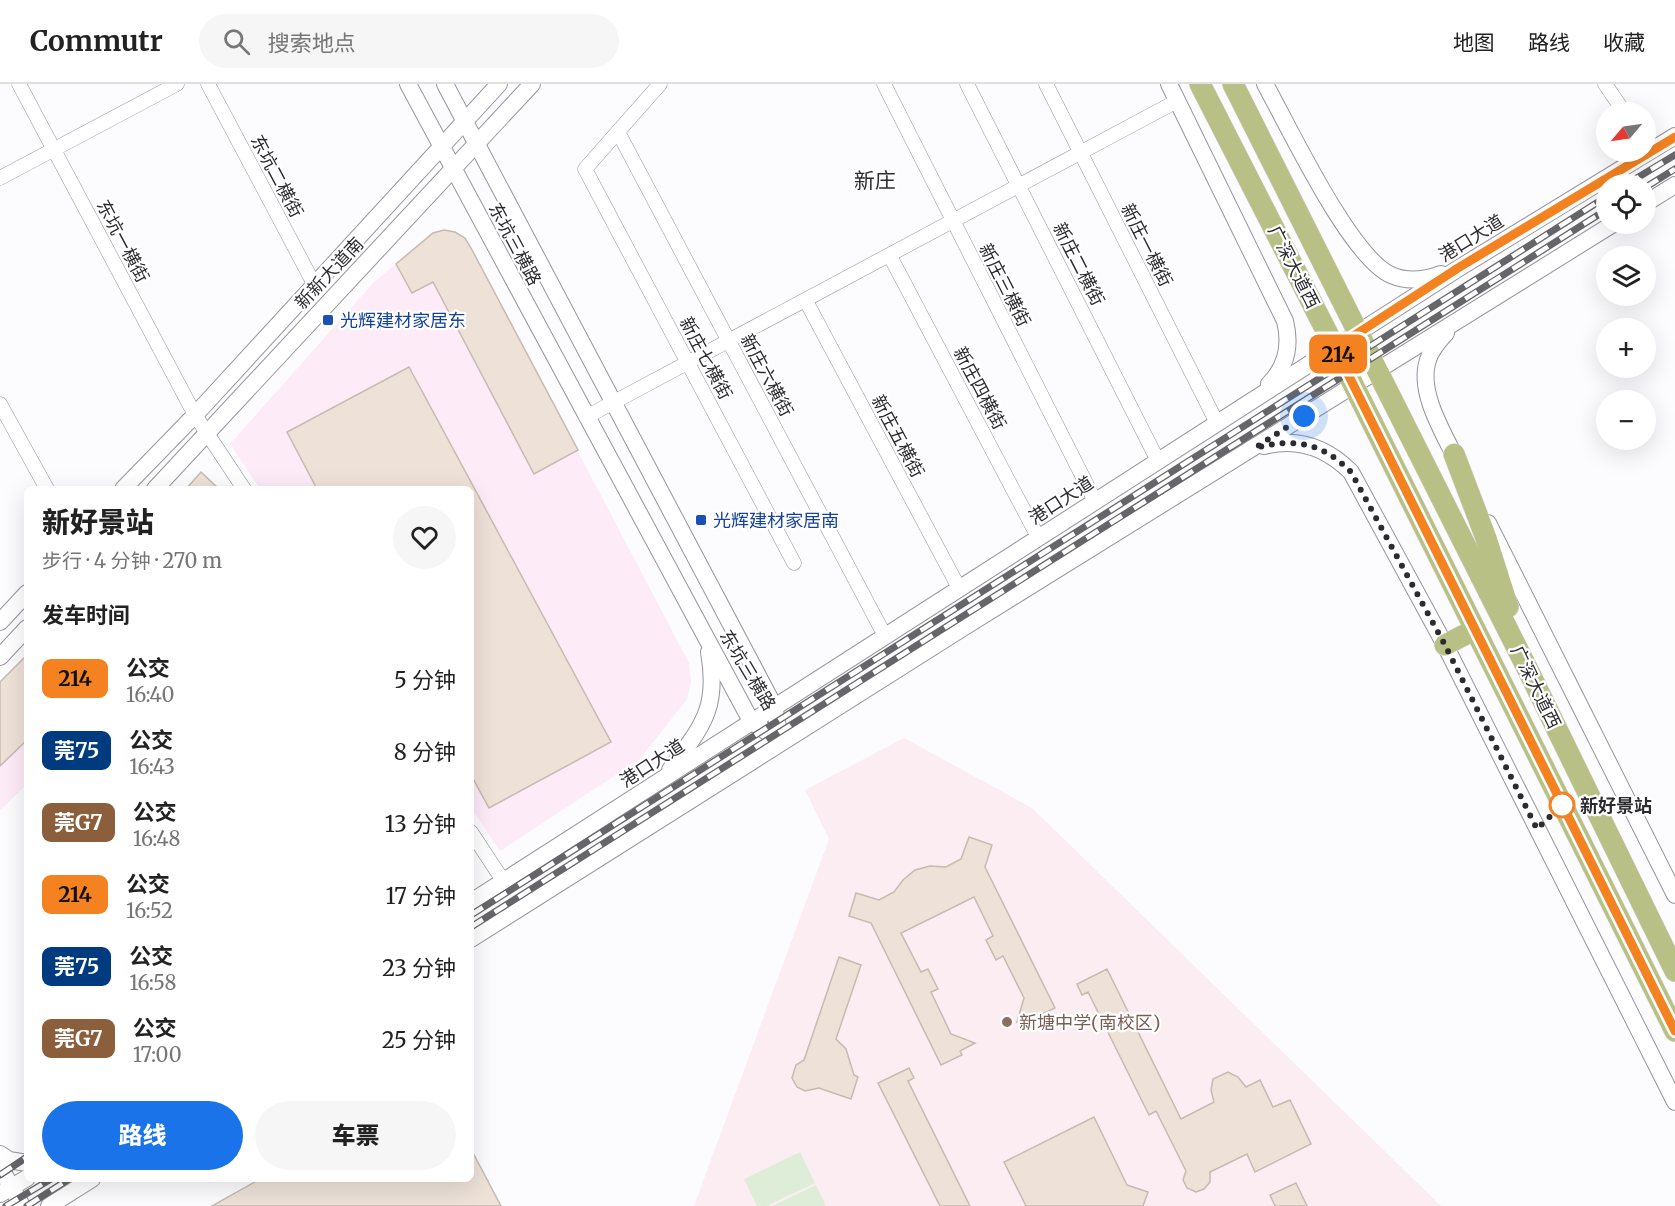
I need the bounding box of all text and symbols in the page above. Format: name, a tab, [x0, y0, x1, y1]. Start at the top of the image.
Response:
search box	[199, 14, 619, 68]
text: Commutr	[30, 23, 163, 59]
icon: search	[220, 25, 253, 58]
text: 搜索地点	[268, 29, 356, 57]
text: 地图	[1453, 29, 1495, 56]
text: 路线	[1528, 29, 1570, 56]
text: 收藏	[1603, 29, 1645, 56]
north arrow	[1596, 102, 1656, 162]
map controls	[1596, 102, 1656, 450]
street label: 东坑二横街	[246, 131, 308, 221]
district label: 新庄	[854, 167, 896, 194]
button: locate	[1596, 174, 1656, 234]
street label: 东坑一横街	[92, 196, 154, 286]
street label: 东坑三横路	[484, 199, 546, 289]
street label: 新庄一横街	[1116, 200, 1178, 290]
street label: 港口大道	[1434, 209, 1508, 267]
street label: 新庄二横街	[1048, 219, 1110, 309]
street label: 广深大道西	[1263, 222, 1325, 312]
street label: 新新大道南	[290, 232, 368, 314]
street label: 新庄三横街	[974, 240, 1036, 330]
button: layers	[1596, 246, 1656, 306]
place label: 光辉建材家居东	[340, 309, 466, 332]
marker: 光辉建材家居东	[321, 313, 335, 327]
street label: 新庄七横街	[675, 313, 737, 403]
button: +	[1596, 318, 1656, 378]
street label: 新庄六横街	[736, 330, 798, 420]
line badge: 214	[1304, 334, 1372, 374]
text: 214	[1321, 341, 1355, 368]
street label: 新庄四横街	[949, 343, 1011, 433]
button: −	[1596, 390, 1656, 450]
street label: 新庄五横街	[867, 391, 929, 481]
your location	[1289, 401, 1319, 431]
street label: 港口大道	[1025, 471, 1097, 529]
text: 新好景站	[42, 504, 154, 540]
button: heart	[393, 506, 456, 569]
place label: 光辉建材家居南	[713, 509, 839, 532]
marker: 光辉建材家居南	[694, 513, 708, 527]
text: 步行 · 4 分钟 · 270 m	[42, 548, 222, 573]
text: 发车时间	[42, 601, 130, 629]
street label: 东坑三横路	[715, 626, 781, 714]
street label: 广深大道西	[1506, 642, 1566, 732]
text: 公交	[126, 654, 170, 682]
text: 214	[58, 665, 92, 692]
text: 5 分钟	[394, 666, 456, 694]
text: 16:40	[126, 682, 175, 707]
text: 公交	[129, 726, 173, 754]
street label: 港口大道	[616, 734, 688, 792]
text: 莞75	[54, 737, 99, 764]
text: 8 分钟	[394, 738, 456, 766]
text: 16:43	[129, 754, 175, 779]
marker: 新好景站	[1549, 792, 1575, 818]
place label: 新好景站	[1580, 794, 1652, 817]
text: 公交	[133, 798, 177, 826]
text: 莞G7	[54, 809, 103, 836]
text: 13 分钟	[385, 810, 456, 838]
text: 16:48	[133, 826, 180, 851]
text: 公交	[126, 870, 170, 898]
text: 214	[58, 881, 92, 908]
text: 17 分钟	[386, 882, 456, 910]
text: 16:52	[126, 898, 173, 923]
text: 公交	[129, 942, 173, 970]
text: 莞75	[54, 953, 99, 980]
text: 23 分钟	[382, 954, 456, 982]
text: 16:58	[129, 970, 177, 995]
place label: 新塘中学(南校区)	[1019, 1011, 1160, 1034]
text: 公交	[133, 1014, 177, 1042]
marker: 新塘中学(南校区)	[1000, 1015, 1014, 1029]
text: 莞G7	[54, 1025, 103, 1052]
text: 25 分钟	[382, 1026, 456, 1054]
text: 17:00	[133, 1042, 182, 1067]
button: 路线	[42, 1101, 243, 1170]
button: 车票	[255, 1101, 456, 1170]

